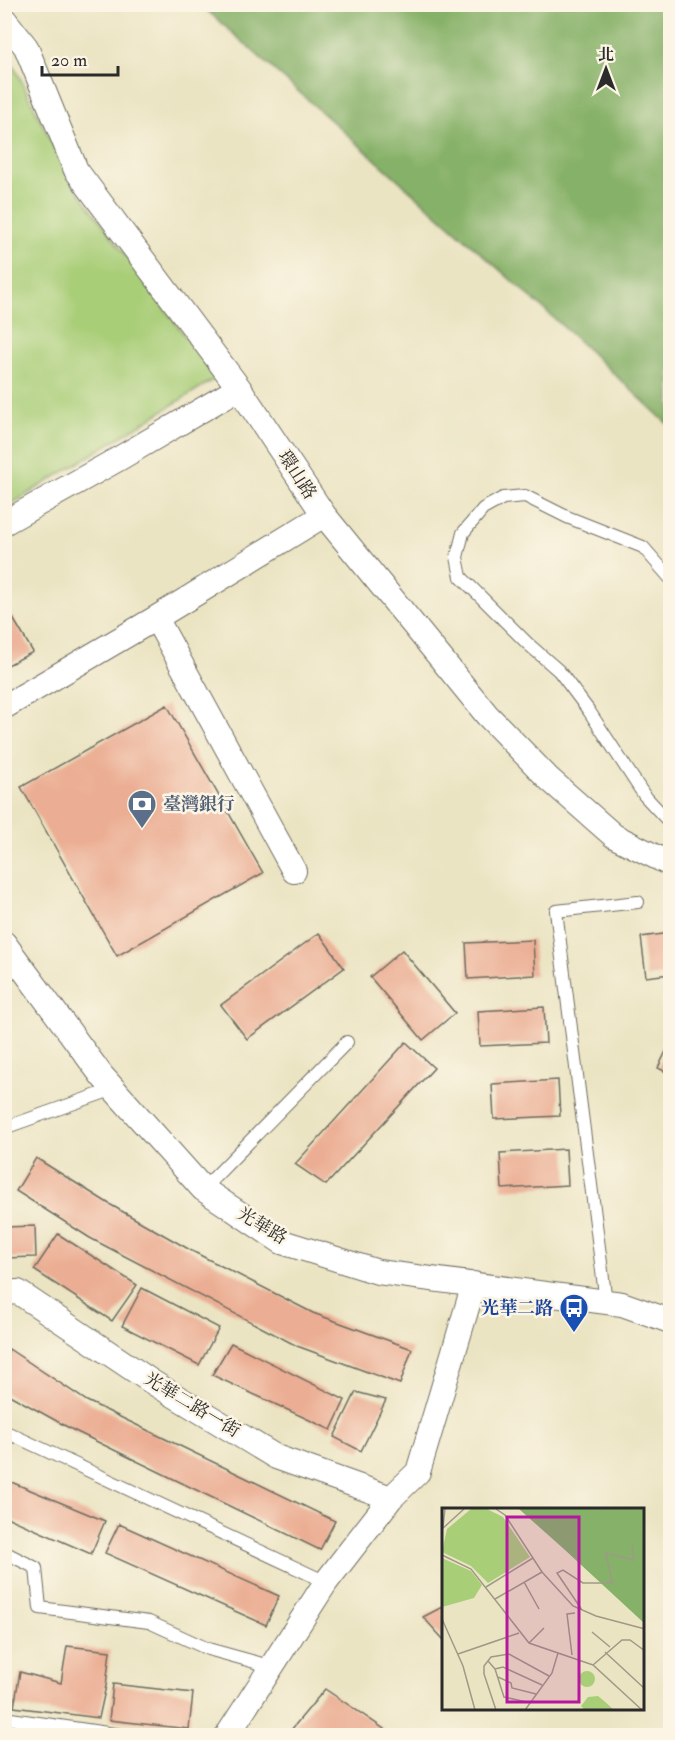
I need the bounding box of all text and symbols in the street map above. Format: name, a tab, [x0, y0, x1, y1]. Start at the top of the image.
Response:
scale bar	[42, 39, 118, 77]
north arrow	[576, 39, 636, 99]
text: 北	[598, 45, 614, 65]
text: 20 m	[51, 49, 87, 72]
street label: 環山路	[273, 446, 321, 504]
bank icon: 臺灣銀行	[126, 788, 158, 830]
place label: 臺灣銀行	[163, 793, 235, 816]
street label: 光華路	[233, 1202, 291, 1250]
bus stop icon: 光華二路	[558, 1292, 590, 1334]
place label: 光華二路	[481, 1297, 553, 1320]
street label: 光華二路一街	[140, 1367, 244, 1443]
inset map	[442, 1508, 645, 1710]

